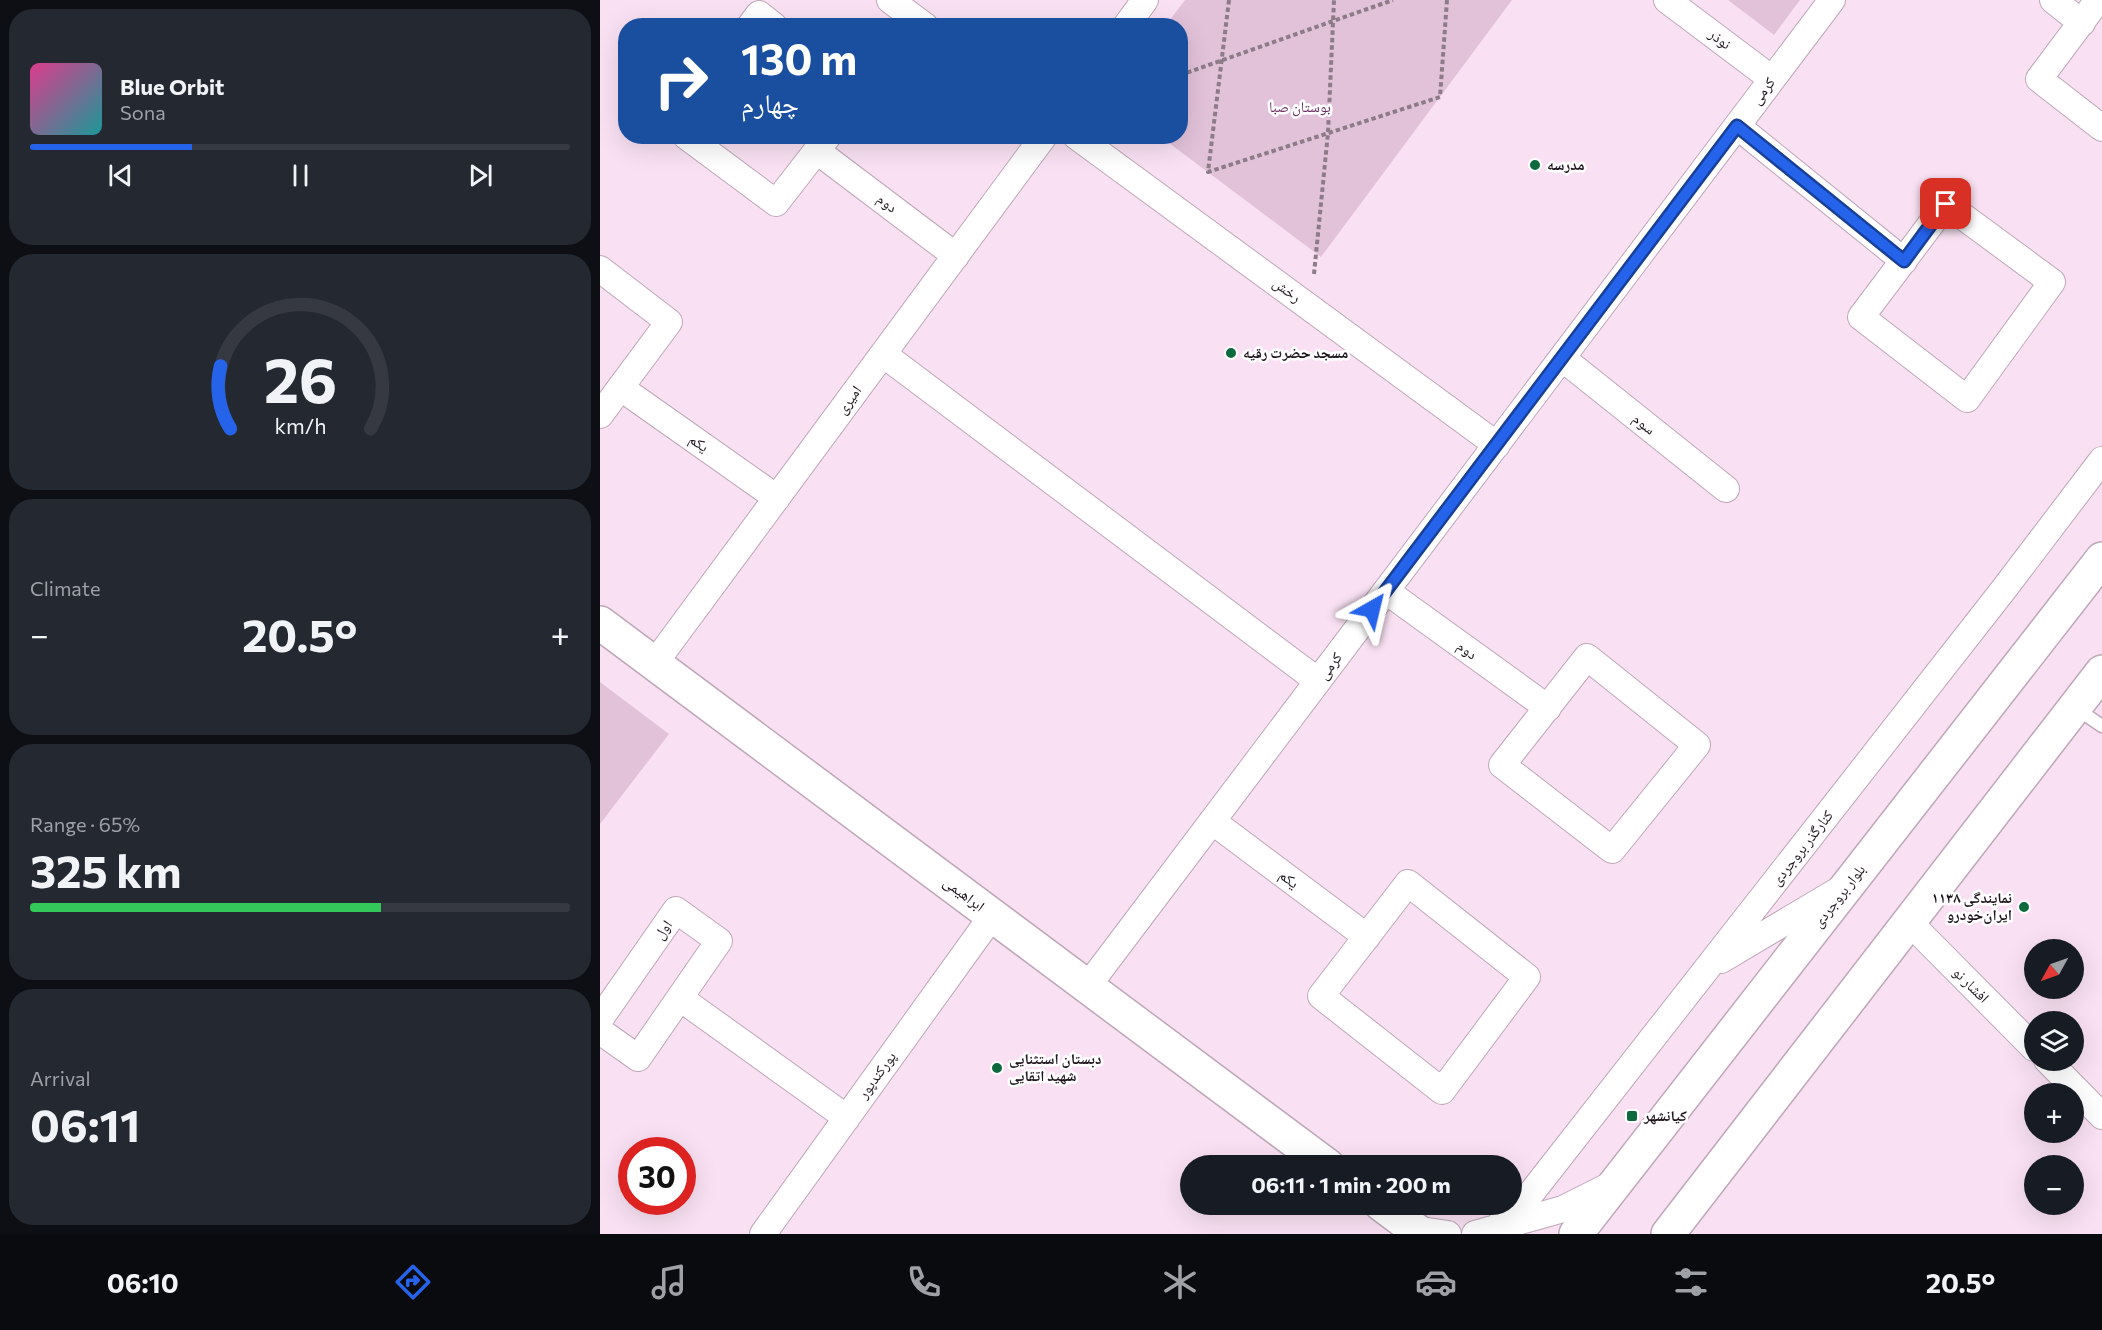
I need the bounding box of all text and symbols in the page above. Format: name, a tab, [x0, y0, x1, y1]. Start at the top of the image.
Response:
street label: نوذر	[1705, 23, 1735, 53]
text: 130 m	[741, 32, 857, 84]
icon: right	[642, 42, 720, 120]
text: Blue Orbit	[120, 73, 224, 100]
street label: کرمی	[1746, 73, 1780, 109]
text: چهارم	[741, 86, 799, 119]
park label: بوستان صبا	[1269, 97, 1331, 117]
text: Sona	[120, 100, 166, 124]
place label: مدرسه	[1547, 155, 1585, 173]
marker: مدرسه	[1528, 158, 1542, 172]
icon: previous	[104, 159, 137, 192]
icon: pause	[284, 159, 317, 192]
icon: next	[464, 159, 497, 192]
pin	[1920, 178, 1971, 229]
icon: arrive	[1929, 187, 1962, 220]
street label: دوم	[873, 189, 901, 217]
street label: رخش	[1269, 273, 1305, 307]
text: 26	[263, 340, 337, 416]
place label: مسجد حضرت رقیه	[1243, 343, 1348, 361]
marker: مسجد حضرت رقیه	[1224, 346, 1238, 360]
street label: امیری	[832, 382, 866, 418]
street label: سوم	[1628, 409, 1660, 439]
text: km/h	[274, 412, 326, 438]
street label: یکم	[685, 429, 713, 457]
text: Climate	[30, 576, 100, 600]
position arrow	[1340, 577, 1404, 641]
text: 20.5°	[242, 606, 357, 661]
text: −	[30, 613, 49, 654]
text: +	[551, 613, 570, 654]
street label: دوم	[1453, 636, 1481, 664]
street label: کرمی	[1313, 648, 1347, 684]
street label: کنارگذر بروجردی	[1766, 806, 1838, 890]
text: Range · 65%	[30, 812, 140, 836]
text: 325 km	[30, 842, 181, 897]
street label: بلوار بروجردی	[1808, 860, 1870, 932]
street label: یکم	[1275, 865, 1303, 893]
street label: ابراهیمی	[939, 872, 989, 916]
place label: نمایندگی ۱۱۳۸ ایران‌خودرو	[1931, 888, 2012, 924]
marker: نمایندگی ۱۱۳۸ ایران‌خودرو	[2017, 900, 2031, 914]
street label: اول	[649, 916, 677, 944]
north arrow	[2024, 939, 2084, 999]
map controls	[2024, 939, 2084, 1215]
street label: افشار نو	[1949, 963, 1993, 1007]
button: layers	[2024, 1011, 2084, 1071]
street label: پورکندپور	[853, 1047, 900, 1103]
place label: دبستان استثنایی شهید اتقایی	[1009, 1049, 1102, 1085]
marker: دبستان استثنایی شهید اتقایی	[990, 1061, 1004, 1075]
text: Arrival	[30, 1066, 91, 1090]
button: +	[2024, 1083, 2084, 1143]
text: 06:11	[30, 1096, 140, 1151]
place label: کیانشهر	[1643, 1106, 1687, 1125]
marker: کیانشهر	[1625, 1109, 1639, 1123]
speed limit sign: 30	[618, 1137, 696, 1215]
button: −	[2024, 1155, 2084, 1215]
text: 06:11 · 1 min · 200 m	[1251, 1171, 1451, 1198]
icon: directions	[392, 1261, 434, 1303]
icon: music	[648, 1261, 690, 1303]
icon: phone	[903, 1261, 945, 1303]
icon: climate	[1159, 1261, 1201, 1303]
icon: car	[1415, 1261, 1457, 1303]
icon: filters	[1670, 1261, 1712, 1303]
text: 06:10	[107, 1266, 179, 1299]
text: 20.5°	[1926, 1266, 1995, 1299]

